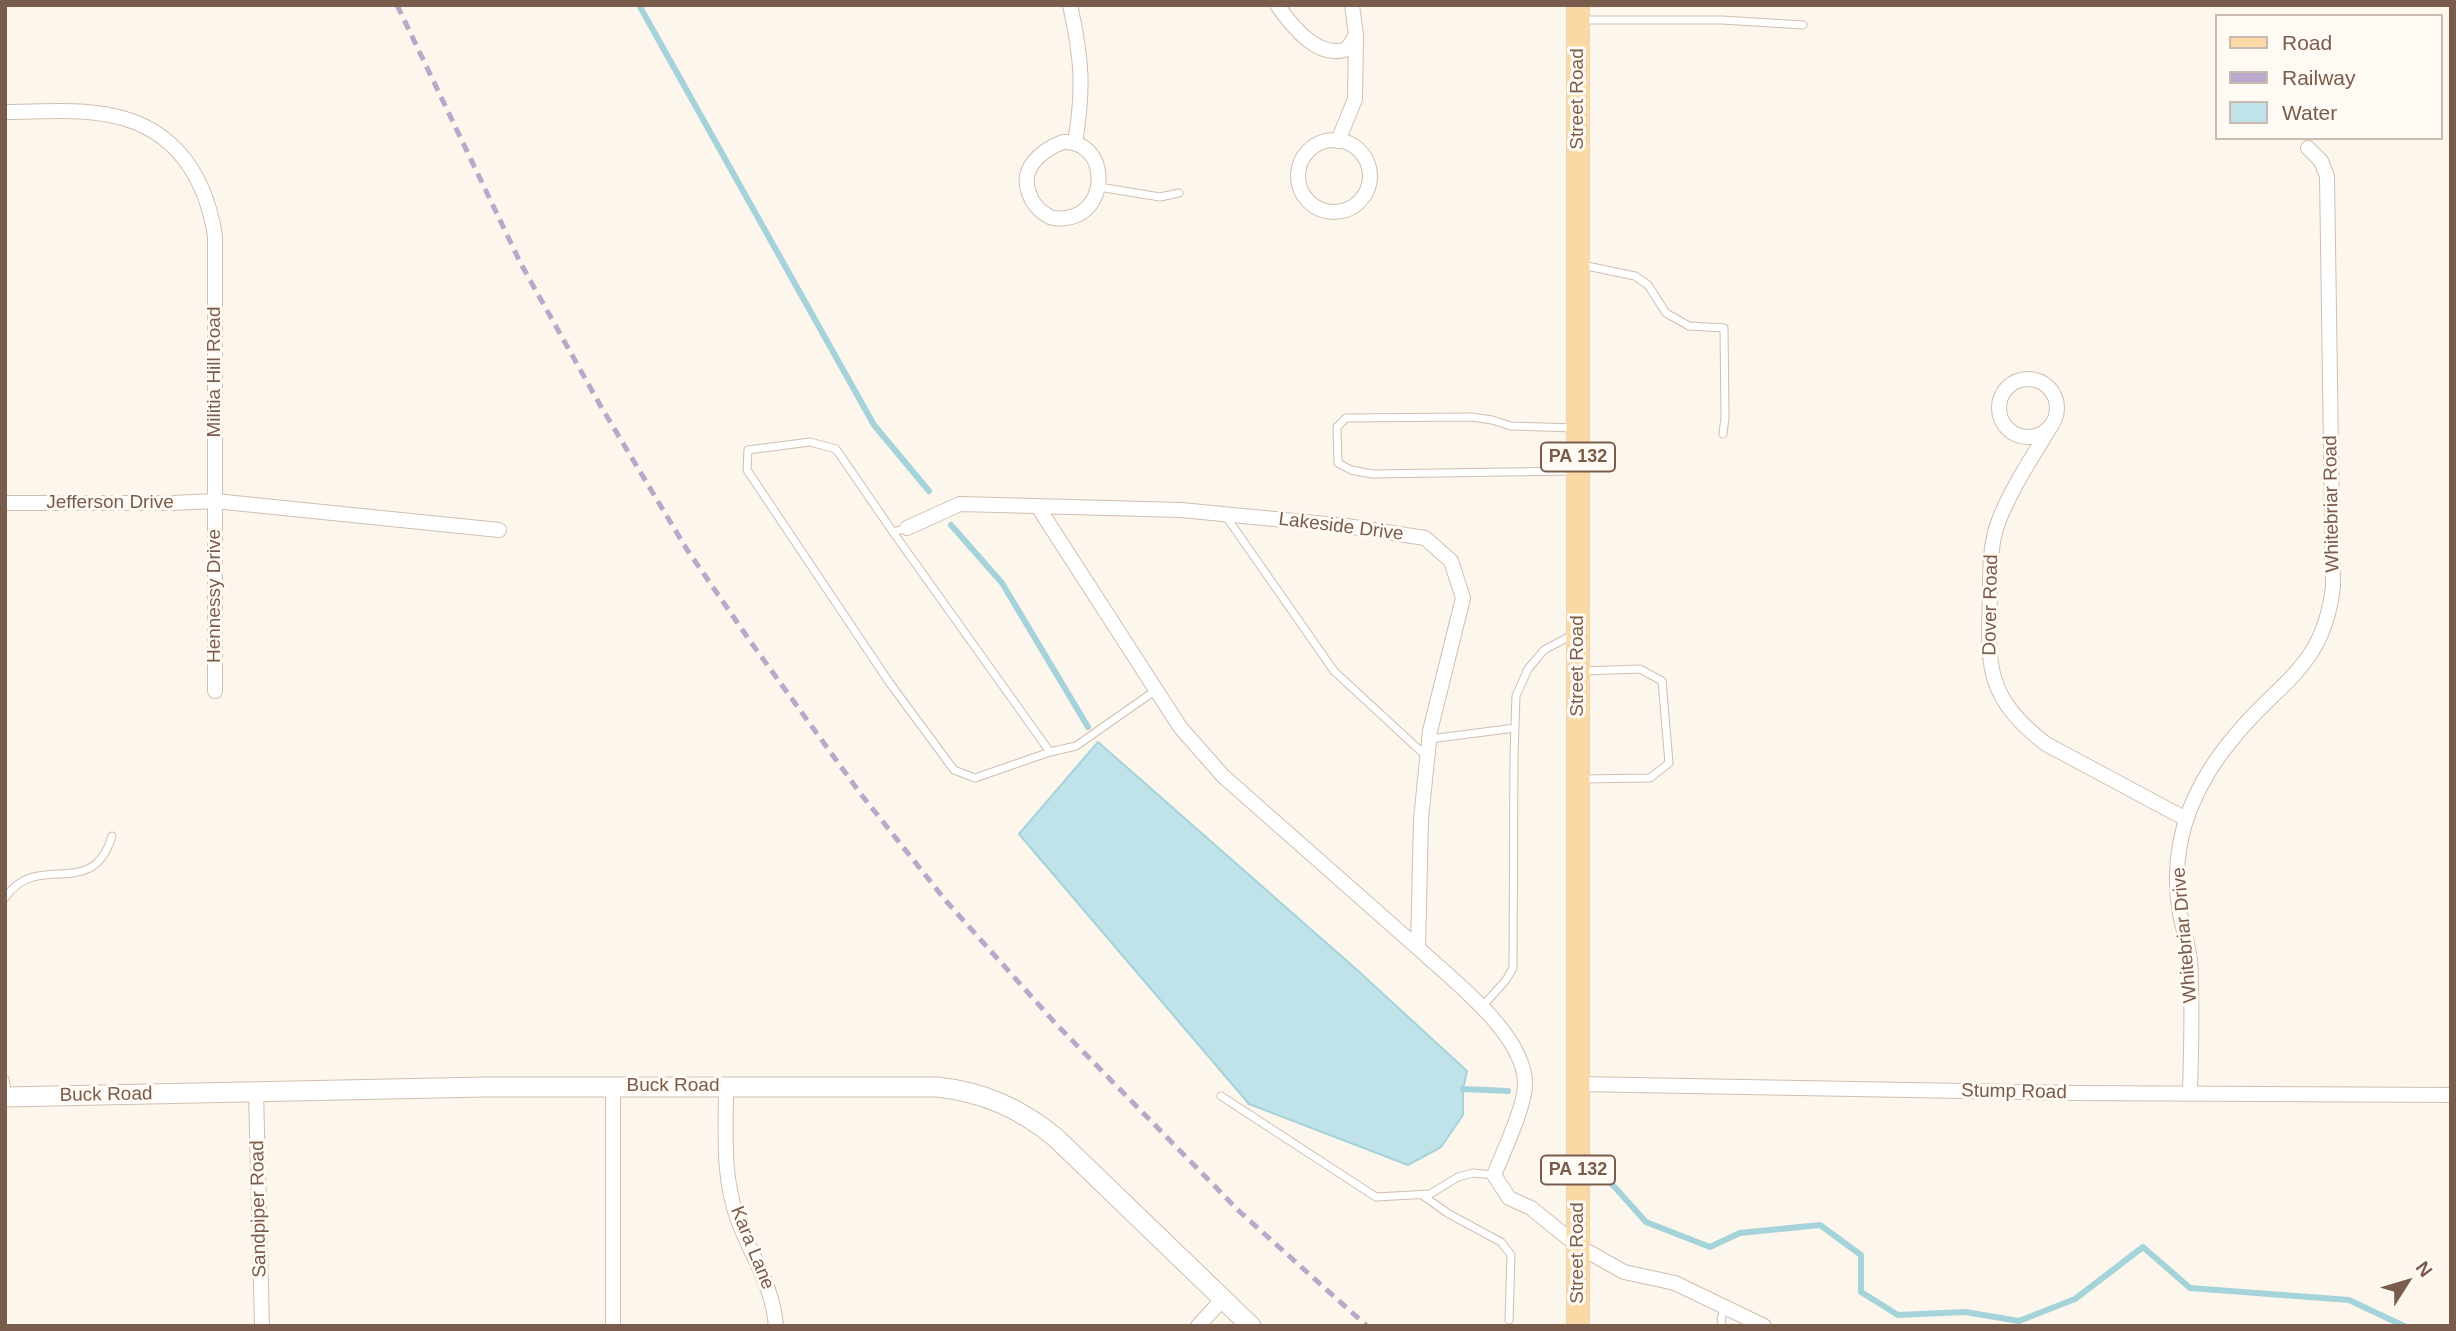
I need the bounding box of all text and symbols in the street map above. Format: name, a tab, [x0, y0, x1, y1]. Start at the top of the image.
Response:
legend	[2214, 14, 2442, 140]
text: Road	[2282, 31, 2332, 54]
street label: Street Road	[1567, 48, 1589, 150]
text: Railway	[2282, 66, 2356, 89]
text: Water	[2282, 101, 2337, 124]
street label: Militia Hill Road	[204, 307, 226, 437]
street label: Whitebriar Road	[2319, 435, 2345, 573]
road number: PA 132	[1541, 443, 1615, 472]
street label: Jefferson Drive	[46, 492, 174, 514]
street label: Lakeside Drive	[1277, 508, 1405, 546]
street label: Hennessy Drive	[204, 529, 226, 663]
street label: Dover Road	[1979, 554, 2003, 656]
street label: Street Road	[1567, 615, 1589, 717]
street label: Whitebriar Drive	[2168, 866, 2202, 1004]
street label: Buck Road	[627, 1075, 719, 1097]
street label: Stump Road	[1961, 1080, 2067, 1104]
street label: Buck Road	[59, 1083, 153, 1107]
street label: Sandpiper Road	[246, 1140, 272, 1278]
road number: PA 132	[1541, 1156, 1615, 1184]
street label: Street Road	[1567, 1202, 1589, 1304]
street label: Kara Lane	[725, 1203, 779, 1293]
north arrow	[2372, 1247, 2442, 1317]
text: N	[2412, 1257, 2437, 1281]

